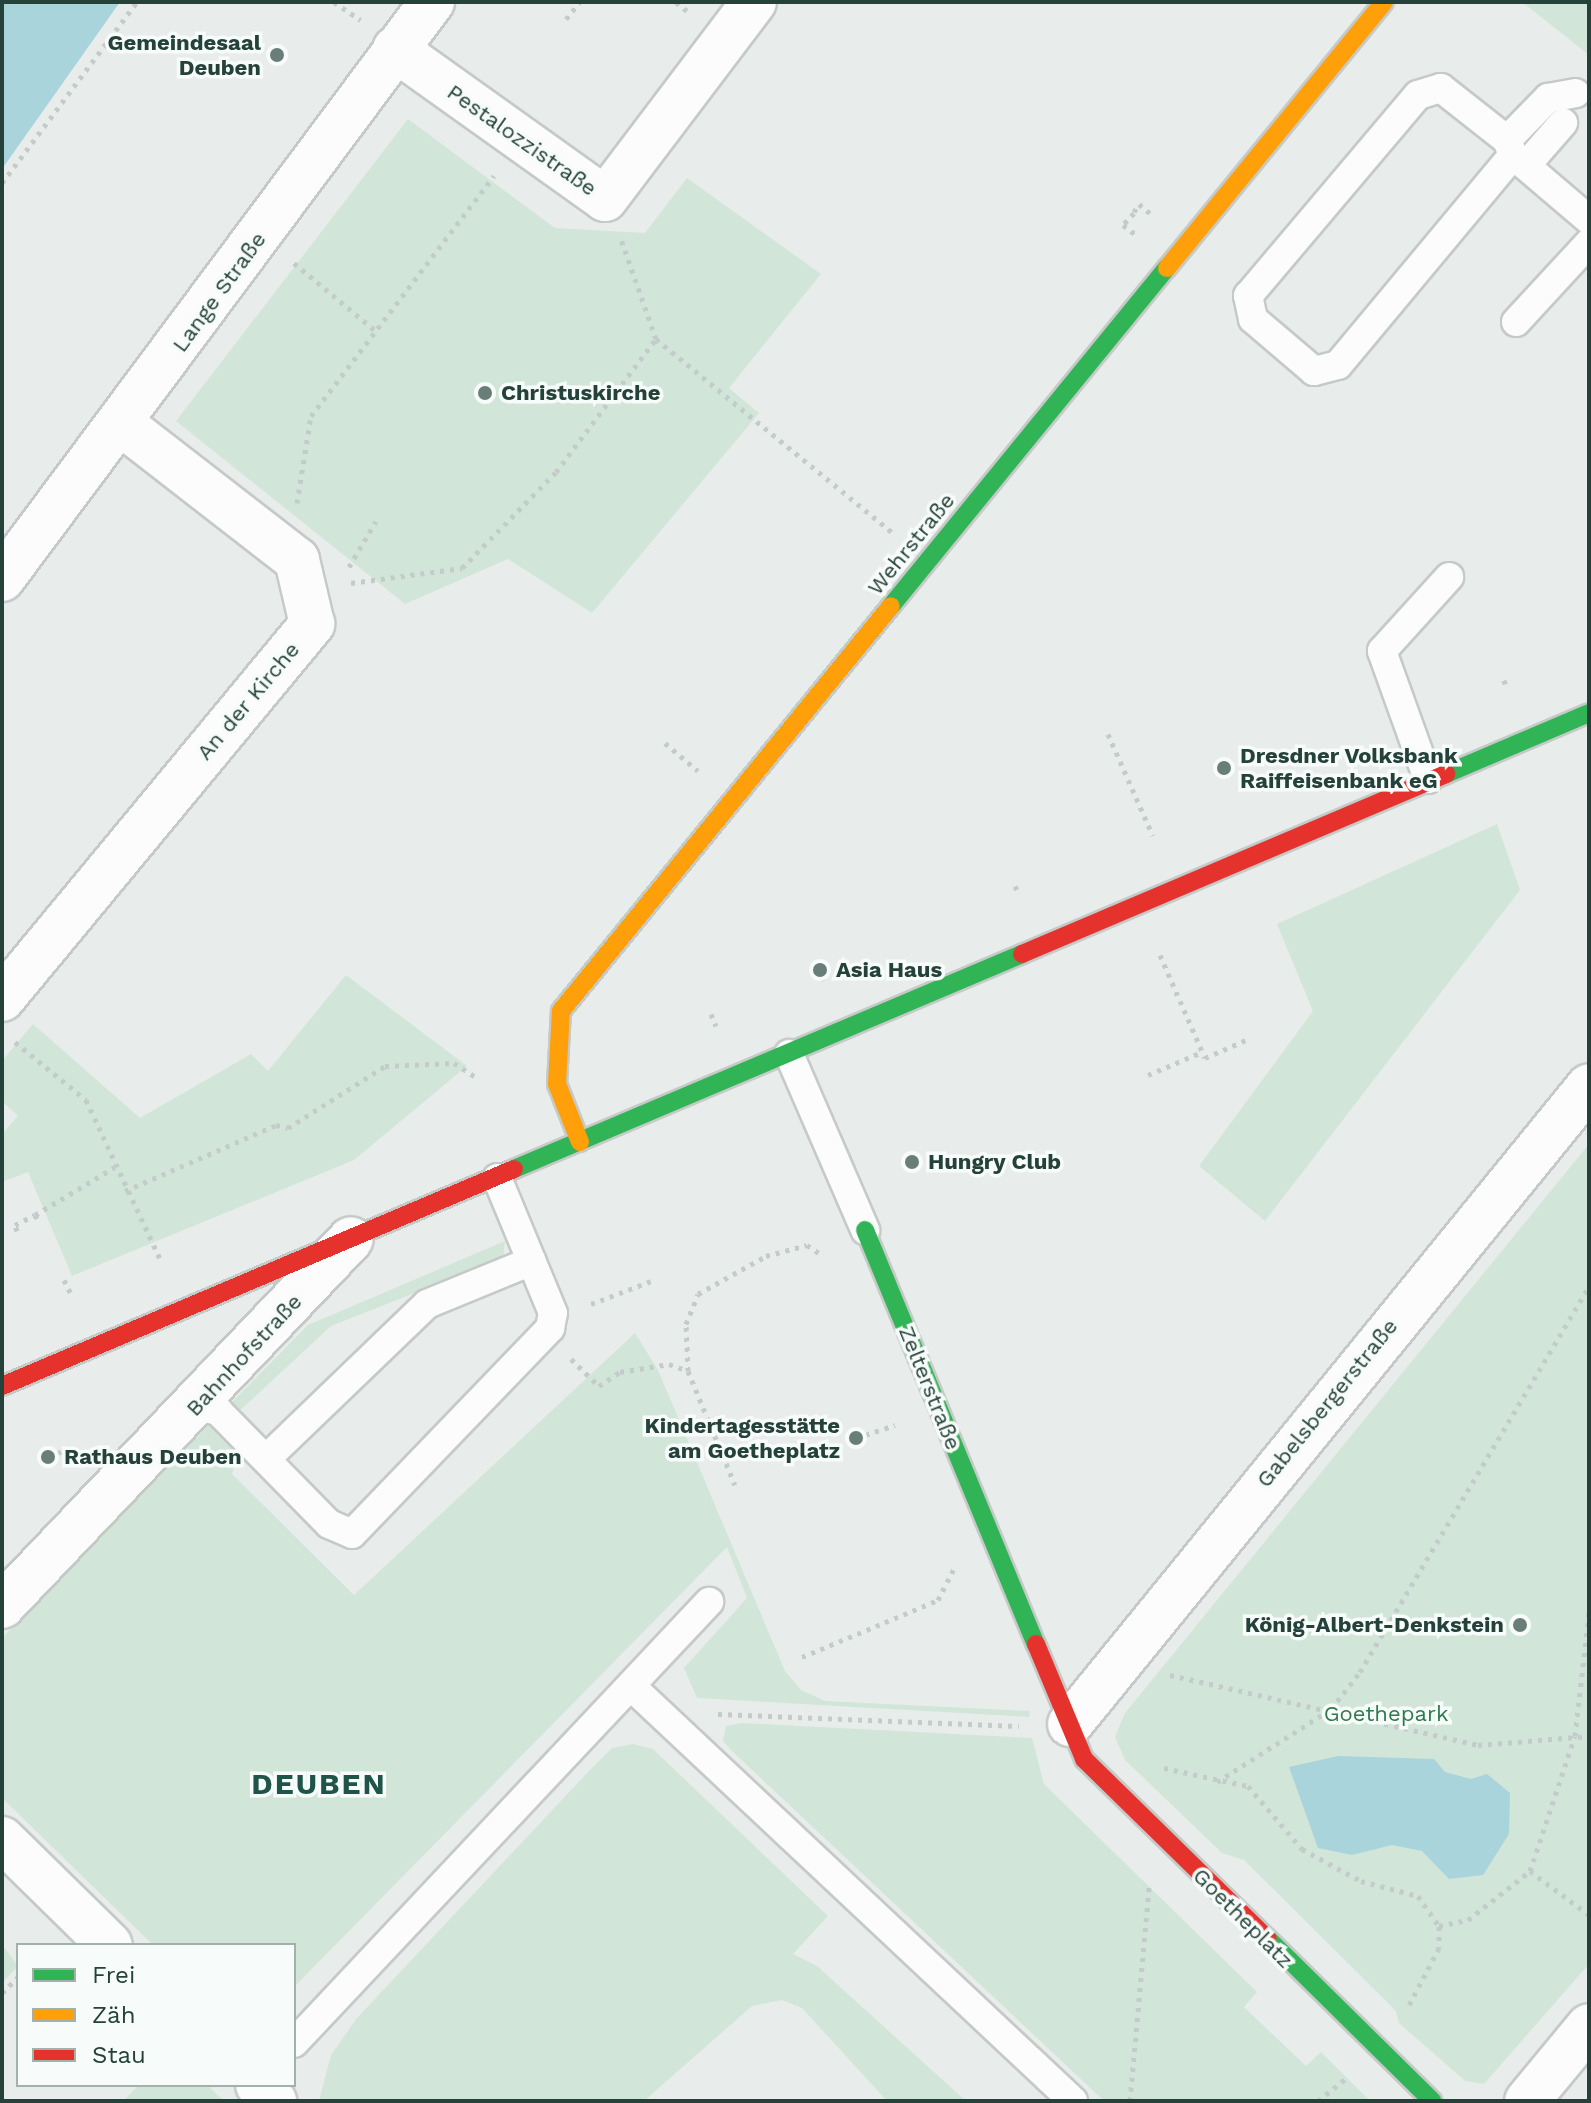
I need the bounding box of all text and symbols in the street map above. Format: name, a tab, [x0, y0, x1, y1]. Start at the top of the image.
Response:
place label: Gemeindesaal Deuben	[108, 29, 261, 80]
marker: Gemeindesaal Deuben	[268, 46, 286, 64]
street label: Pestalozzistraße	[442, 79, 602, 201]
street label: Lange Straße	[167, 227, 271, 357]
place label: Christuskirche	[501, 380, 660, 406]
marker: Christuskirche	[476, 384, 494, 402]
street label: Wehrstraße	[862, 488, 960, 600]
street label: An der Kirche	[191, 637, 305, 765]
place label: Dresdner Volksbank Raiffeisenbank eG	[1240, 742, 1459, 794]
marker: Dresdner Volksbank Raiffeisenbank eG	[1215, 759, 1233, 777]
place label: Asia Haus	[836, 957, 942, 983]
marker: Asia Haus	[811, 961, 829, 979]
place label: Hungry Club	[928, 1149, 1062, 1175]
marker: Hungry Club	[903, 1153, 921, 1171]
street label: Bahnhofstraße	[181, 1288, 307, 1422]
street label: Gabelsbergerstraße	[1251, 1313, 1403, 1493]
street label: Zelterstraße	[893, 1322, 967, 1454]
place label: Kindertagesstätte am Goetheplatz	[645, 1412, 840, 1464]
marker: Kindertagesstätte am Goetheplatz	[847, 1429, 865, 1447]
place label: Rathaus Deuben	[64, 1444, 242, 1470]
marker: Rathaus Deuben	[39, 1448, 57, 1466]
place label: König-Albert-Denkstein	[1245, 1612, 1504, 1638]
marker: König-Albert-Denkstein	[1511, 1616, 1529, 1634]
park label: Goethepark	[1324, 1701, 1448, 1727]
district label: DEUBEN	[251, 1766, 387, 1802]
street label: Goetheplatz	[1188, 1863, 1298, 1973]
legend	[16, 1943, 296, 2087]
text: Frei	[92, 1961, 135, 1989]
text: Zäh	[92, 2001, 136, 2029]
text: Stau	[92, 2041, 146, 2069]

